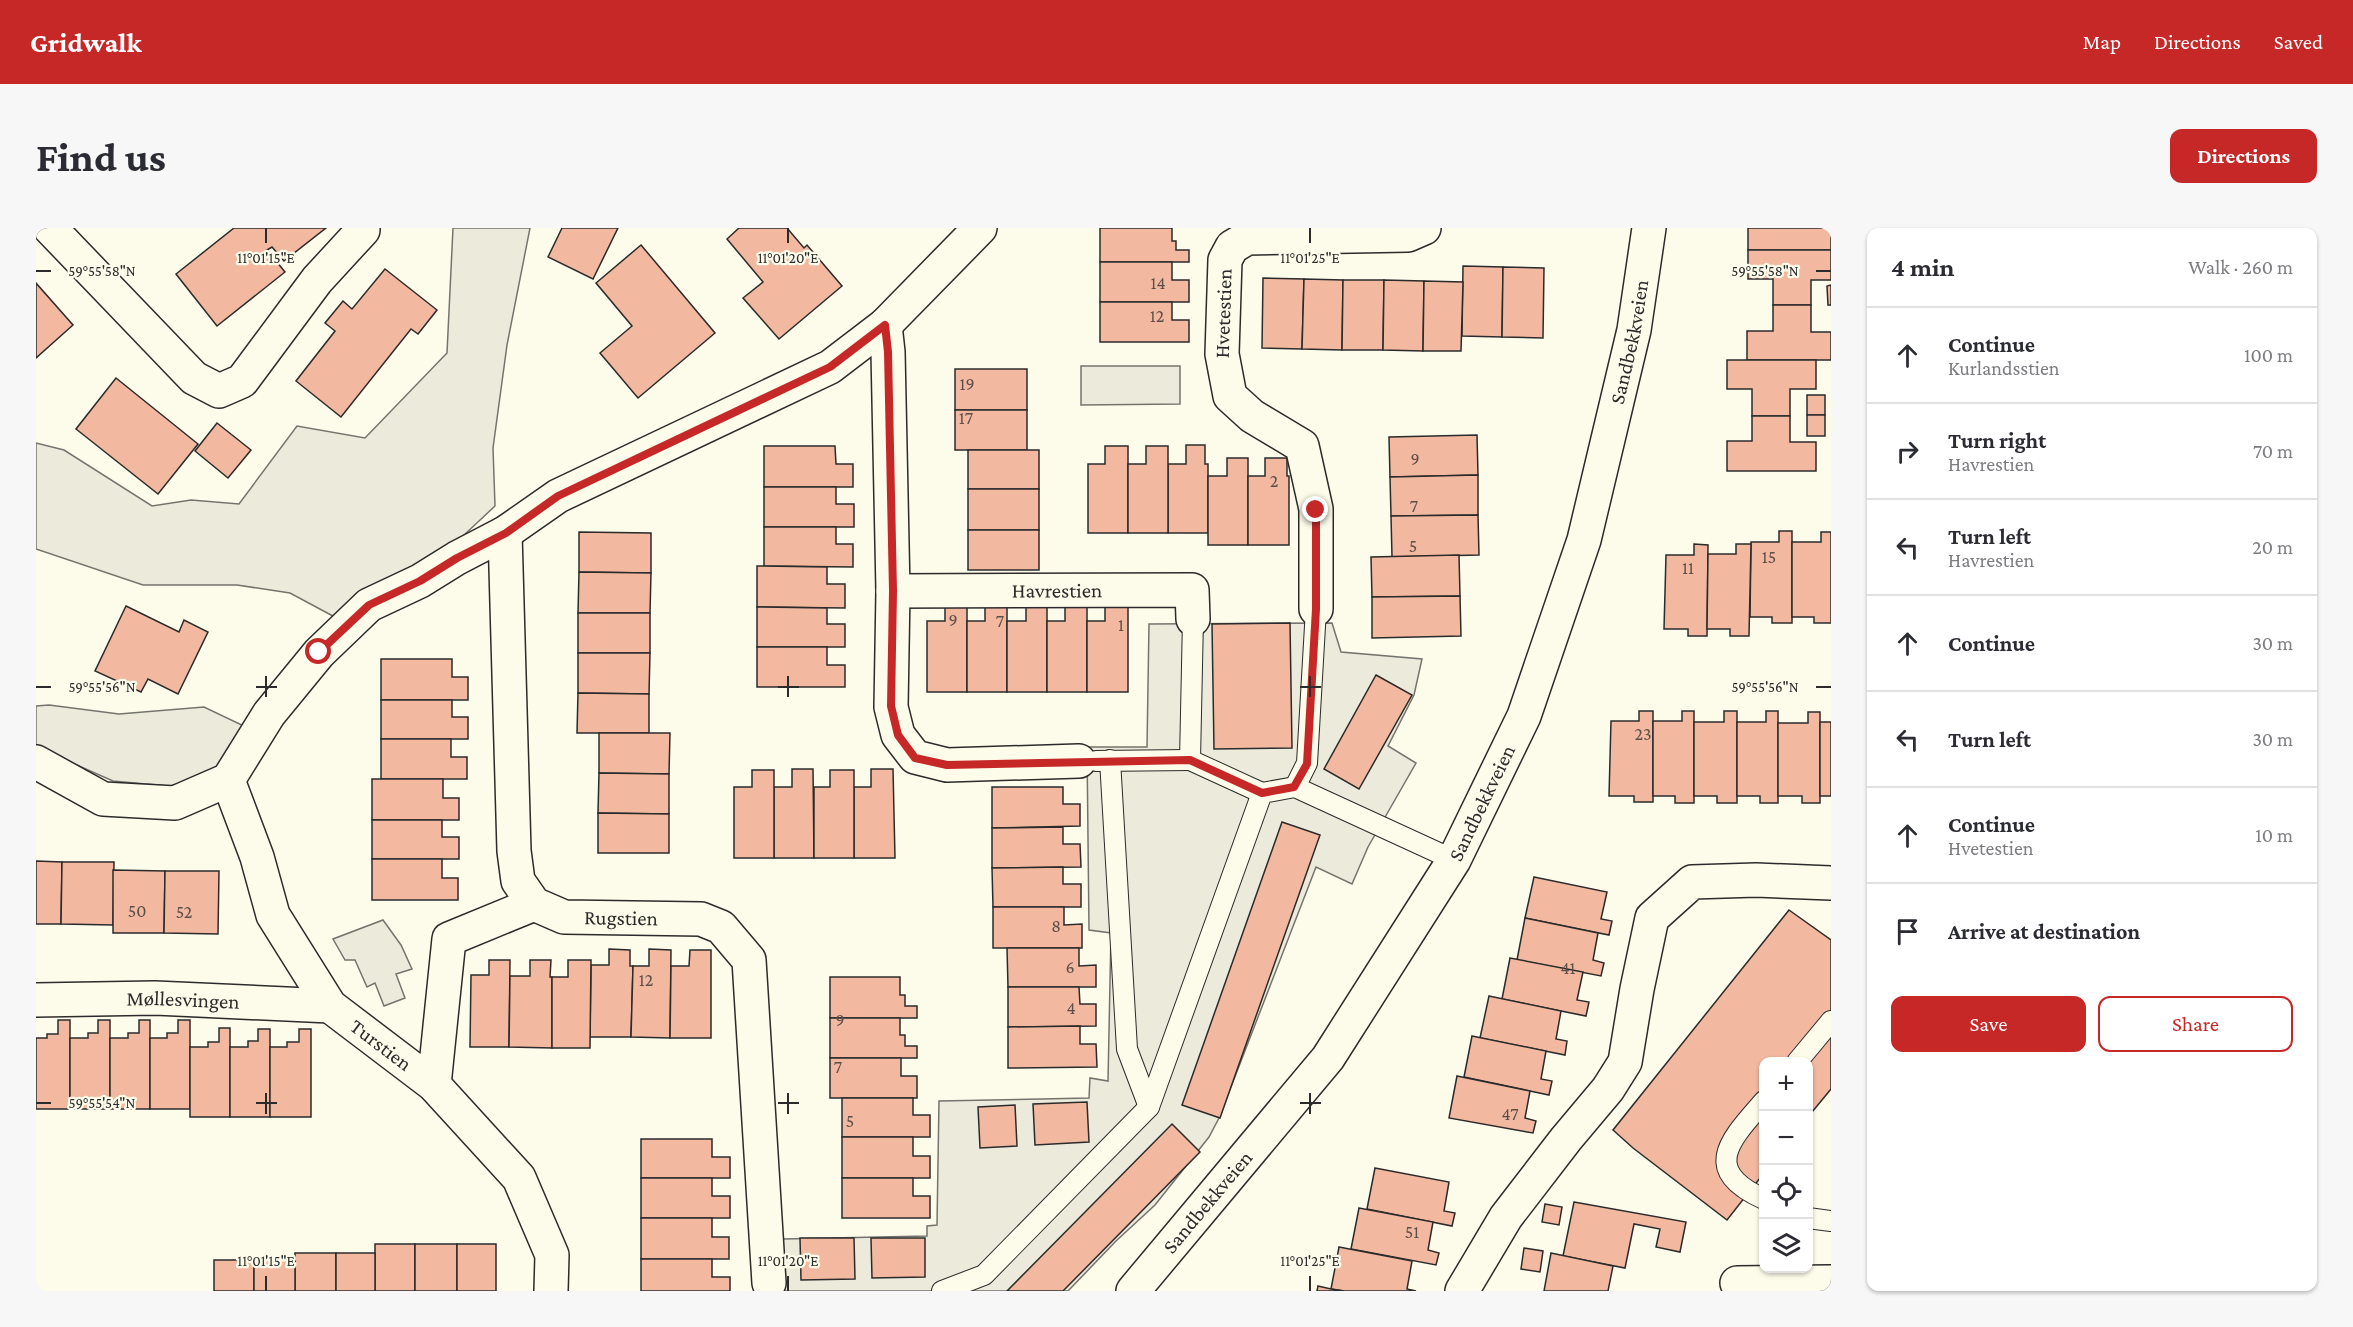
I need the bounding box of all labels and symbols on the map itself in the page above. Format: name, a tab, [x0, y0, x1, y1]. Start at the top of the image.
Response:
text: 11°01'15"E	[237, 250, 295, 266]
text: 11°01'20"E	[758, 250, 818, 266]
text: 11°01'25"E	[1280, 250, 1340, 266]
text: 59°55'58"N	[68, 263, 136, 279]
text: 59°55'58"N	[1731, 263, 1799, 279]
street label: Hvetestien	[1210, 268, 1237, 359]
house number: 14	[1150, 273, 1166, 293]
street label: Sandbekkveien	[1605, 278, 1653, 406]
house number: 12	[1150, 306, 1164, 326]
house number: 19	[959, 374, 975, 394]
house number: 17	[959, 408, 973, 428]
house number: 9	[1410, 449, 1420, 469]
house number: 2	[1270, 471, 1278, 491]
route end	[1302, 496, 1328, 522]
house number: 7	[1410, 496, 1418, 516]
house number: 5	[1409, 536, 1417, 556]
house number: 15	[1762, 547, 1776, 567]
house number: 11	[1682, 558, 1694, 578]
street label: Havrestien	[1012, 578, 1102, 603]
house number: 9	[948, 610, 958, 630]
house number: 7	[996, 611, 1004, 631]
house number: 1	[1118, 615, 1124, 635]
route start	[305, 638, 331, 664]
text: 59°55'56"N	[68, 679, 136, 695]
text: 59°55'56"N	[1731, 679, 1799, 695]
house number: 23	[1634, 724, 1652, 744]
street label: Sandbekkveien	[1443, 741, 1520, 865]
house number: 50	[128, 901, 146, 921]
house number: 52	[176, 902, 192, 922]
street label: Rugstien	[584, 905, 658, 930]
house number: 8	[1051, 916, 1061, 936]
house number: 6	[1065, 957, 1075, 977]
house number: 41	[1560, 958, 1576, 978]
house number: 12	[639, 970, 653, 990]
street label: Møllesvingen	[126, 986, 240, 1014]
house number: 4	[1066, 998, 1076, 1018]
house number: 9	[835, 1010, 845, 1030]
street label: Turstien	[346, 1014, 417, 1076]
house number: 7	[834, 1057, 842, 1077]
text: 59°55'54"N	[69, 1095, 136, 1111]
house number: 47	[1501, 1104, 1519, 1124]
house number: 5	[846, 1111, 854, 1131]
street label: Sandbekkveien	[1158, 1146, 1257, 1258]
house number: 51	[1405, 1222, 1419, 1242]
text: 11°01'15"E	[237, 1253, 295, 1269]
text: 11°01'20"E	[758, 1253, 818, 1269]
text: 11°01'25"E	[1280, 1253, 1340, 1269]

